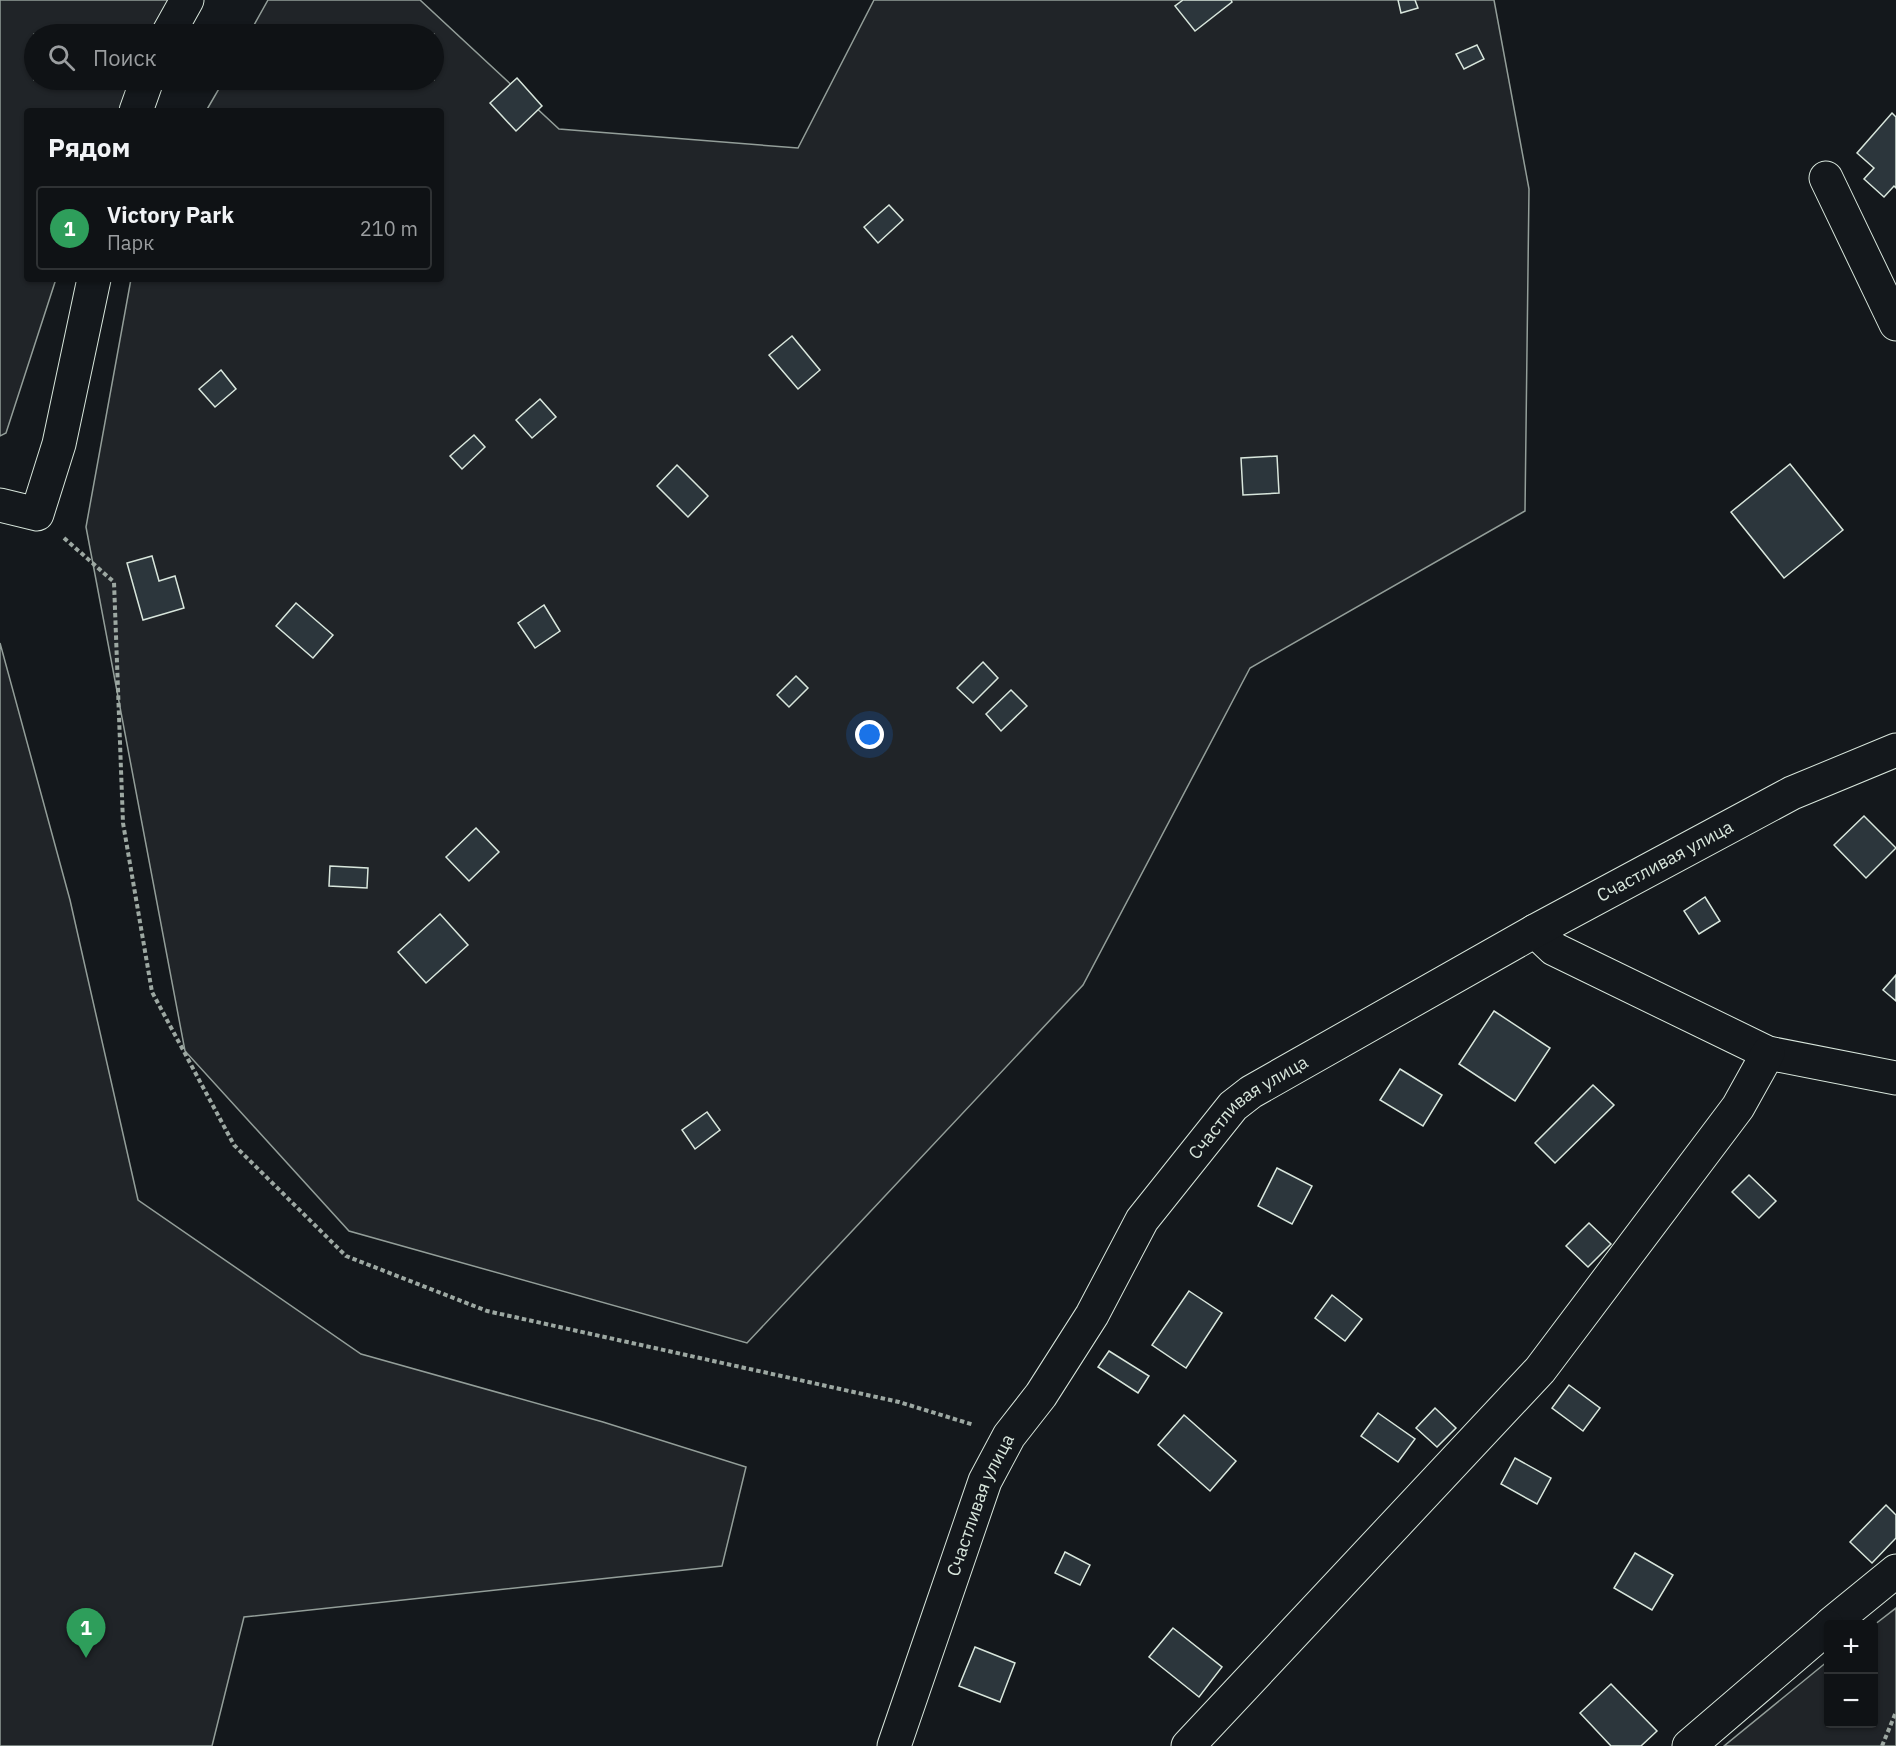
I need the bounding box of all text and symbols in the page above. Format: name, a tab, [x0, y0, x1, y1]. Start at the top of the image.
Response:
search box	[24, 24, 444, 90]
icon: search	[45, 41, 78, 74]
text: Поиск	[93, 43, 157, 72]
text: Рядом	[48, 130, 130, 164]
text: Victory Park	[107, 200, 234, 229]
text: 1	[64, 215, 76, 242]
text: 210 m	[360, 215, 418, 242]
text: Парк	[107, 229, 154, 256]
your location	[855, 720, 884, 749]
street label: Счастливая улица	[1592, 815, 1737, 907]
street label: Счастливая улица	[1183, 1050, 1312, 1164]
street label: Счастливая улица	[941, 1429, 1019, 1579]
pin: 1	[66, 1608, 106, 1658]
map controls	[1824, 1620, 1878, 1728]
button: +	[1824, 1620, 1878, 1674]
button: −	[1824, 1674, 1878, 1728]

